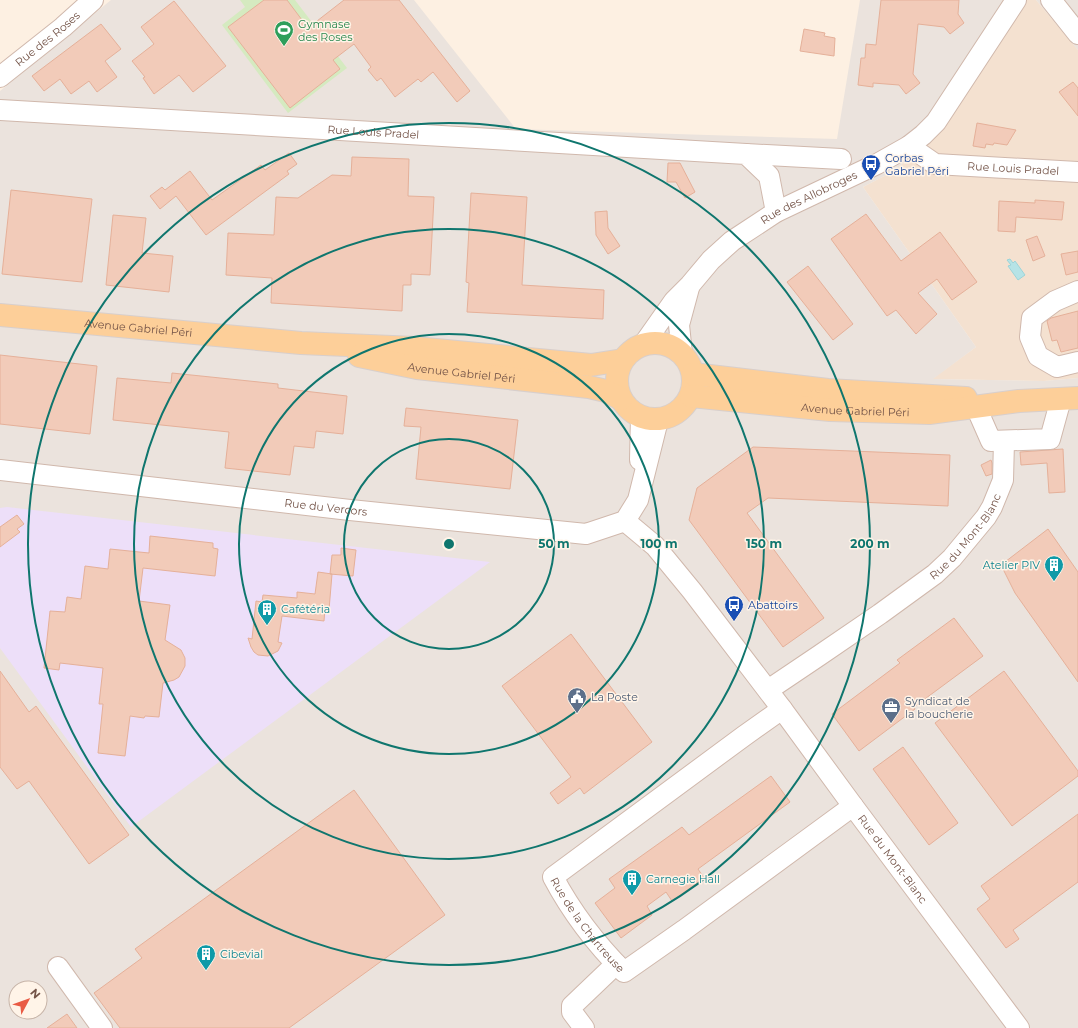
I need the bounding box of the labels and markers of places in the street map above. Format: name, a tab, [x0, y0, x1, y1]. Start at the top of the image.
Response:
place label: Gymnase des Roses	[298, 17, 353, 44]
sports icon: Gymnase des Roses	[273, 19, 295, 47]
place label: Corbas Gabriel Péri	[885, 151, 949, 178]
bus stop icon: Corbas Gabriel Péri	[860, 153, 882, 181]
centre of rings	[442, 537, 456, 551]
building icon: Atelier PIV	[1043, 554, 1065, 582]
place label: Atelier PIV	[983, 558, 1040, 572]
bus stop icon: Abattoirs	[723, 594, 745, 622]
building icon: Cafétéria	[256, 598, 278, 626]
place label: Abattoirs	[748, 598, 799, 612]
place label: Cafétéria	[281, 602, 330, 616]
public building icon: La Poste	[566, 686, 588, 714]
place label: La Poste	[591, 690, 638, 704]
place label: Syndicat de la boucherie	[905, 694, 974, 721]
office icon: Syndicat de la boucherie	[880, 696, 902, 724]
building icon: Carnegie Hall	[621, 868, 643, 896]
place label: Carnegie Hall	[646, 872, 720, 886]
building icon: Cibevial	[195, 943, 217, 971]
place label: Cibevial	[220, 947, 263, 961]

